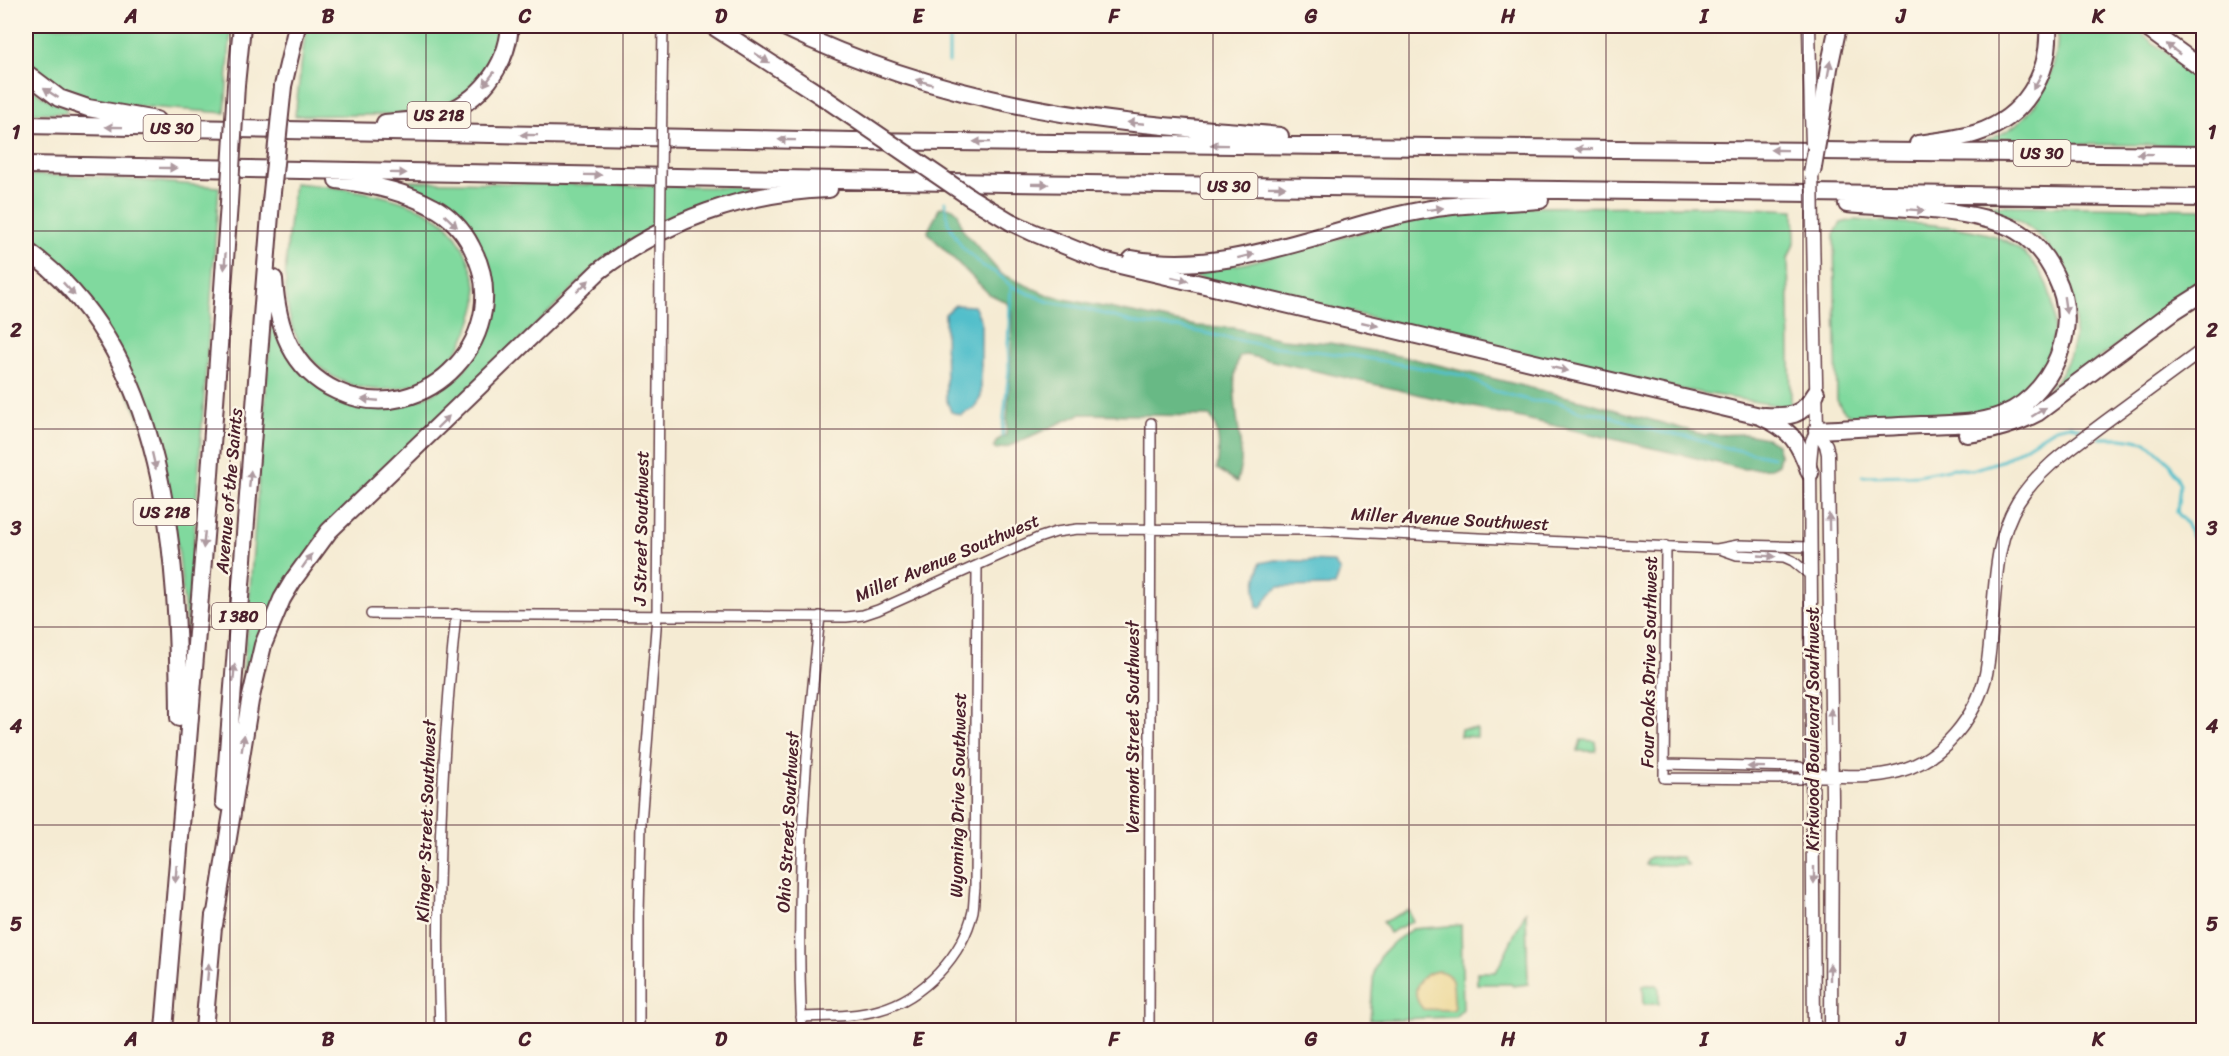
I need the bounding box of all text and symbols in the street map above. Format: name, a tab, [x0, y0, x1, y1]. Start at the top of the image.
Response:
text: A	[123, 0, 138, 34]
text: B	[322, 0, 335, 34]
text: C	[518, 0, 532, 34]
text: D	[715, 0, 728, 34]
text: E	[912, 0, 925, 34]
text: F	[1108, 0, 1121, 34]
text: G	[1304, 0, 1318, 34]
text: H	[1500, 0, 1516, 34]
text: I	[1699, 0, 1710, 34]
text: J	[1895, 0, 1907, 34]
text: K	[2091, 0, 2106, 34]
one-way arrow	[2165, 42, 2181, 55]
one-way arrow	[754, 52, 770, 63]
one-way arrow	[1825, 60, 1834, 79]
one-way arrow	[483, 71, 495, 87]
one-way arrow	[2032, 74, 2042, 91]
one-way arrow	[915, 76, 934, 86]
one-way arrow	[43, 87, 60, 98]
road number: US 218	[408, 102, 470, 128]
text: 1	[12, 115, 21, 150]
road number: US 30	[144, 115, 201, 141]
text: 1	[2208, 115, 2217, 150]
one-way arrow	[1127, 118, 1146, 128]
one-way arrow	[104, 122, 123, 132]
one-way arrow	[520, 130, 539, 140]
one-way arrow	[778, 135, 797, 145]
one-way arrow	[973, 138, 992, 147]
one-way arrow	[1209, 140, 1228, 150]
road number: US 30	[2014, 140, 2070, 166]
one-way arrow	[1575, 144, 1594, 153]
one-way arrow	[1770, 145, 1789, 155]
one-way arrow	[2136, 149, 2155, 159]
one-way arrow	[158, 163, 177, 173]
one-way arrow	[388, 168, 407, 177]
one-way arrow	[583, 170, 602, 180]
road number: US 30	[1200, 173, 1258, 199]
one-way arrow	[1030, 179, 1049, 188]
one-way arrow	[1267, 182, 1286, 192]
one-way arrow	[1426, 204, 1445, 214]
one-way arrow	[1907, 206, 1926, 215]
one-way arrow	[443, 214, 458, 227]
one-way arrow	[1237, 250, 1255, 260]
one-way arrow	[220, 252, 230, 271]
one-way arrow	[1171, 275, 1190, 285]
one-way arrow	[575, 280, 590, 293]
one-way arrow	[61, 282, 75, 296]
one-way arrow	[2060, 296, 2069, 315]
text: 2	[9, 313, 22, 348]
text: 2	[2205, 313, 2218, 348]
one-way arrow	[1361, 320, 1379, 330]
one-way arrow	[1551, 365, 1570, 374]
one-way arrow	[361, 395, 380, 405]
street label: Avenue of the Saints	[206, 406, 252, 576]
one-way arrow	[2030, 406, 2047, 417]
one-way arrow	[436, 415, 450, 429]
street label: J Street Southwest	[624, 450, 658, 607]
one-way arrow	[150, 452, 160, 470]
one-way arrow	[245, 469, 255, 488]
street label: Miller Avenue Southwest	[1350, 498, 1550, 540]
road number: US 218	[134, 499, 196, 525]
street label: Miller Avenue Southwest	[849, 504, 1045, 611]
text: 3	[10, 511, 22, 546]
text: 3	[2206, 511, 2218, 546]
one-way arrow	[1824, 512, 1834, 531]
one-way arrow	[199, 530, 209, 549]
one-way arrow	[1757, 552, 1776, 561]
one-way arrow	[301, 553, 313, 569]
street label: Four Oaks Drive Southwest	[1631, 556, 1667, 768]
road number: I 380	[212, 603, 266, 629]
street label: Kirkwood Boulevard Southwest	[1797, 607, 1829, 851]
street label: Vermont Street Southwest	[1117, 620, 1149, 834]
one-way arrow	[229, 664, 239, 683]
street label: Wyoming Drive Southwest	[940, 692, 976, 898]
one-way arrow	[1826, 707, 1836, 726]
text: 4	[9, 709, 23, 744]
text: 4	[2205, 709, 2219, 744]
street label: Klinger Street Southwest	[406, 718, 446, 923]
street label: Ohio Street Southwest	[767, 730, 809, 913]
one-way arrow	[239, 733, 248, 752]
one-way arrow	[1747, 762, 1766, 772]
one-way arrow	[171, 865, 181, 884]
one-way arrow	[1809, 866, 1819, 885]
text: 5	[10, 907, 22, 942]
text: 5	[2206, 907, 2218, 942]
one-way arrow	[203, 963, 213, 982]
one-way arrow	[1825, 963, 1835, 982]
text: A	[123, 1022, 138, 1056]
text: B	[322, 1022, 335, 1056]
text: C	[518, 1022, 532, 1056]
text: D	[715, 1022, 728, 1056]
text: E	[912, 1022, 925, 1056]
text: F	[1108, 1022, 1121, 1056]
text: G	[1304, 1022, 1318, 1056]
text: H	[1500, 1022, 1516, 1056]
text: I	[1699, 1022, 1710, 1056]
text: J	[1895, 1022, 1907, 1056]
text: K	[2091, 1022, 2106, 1056]

